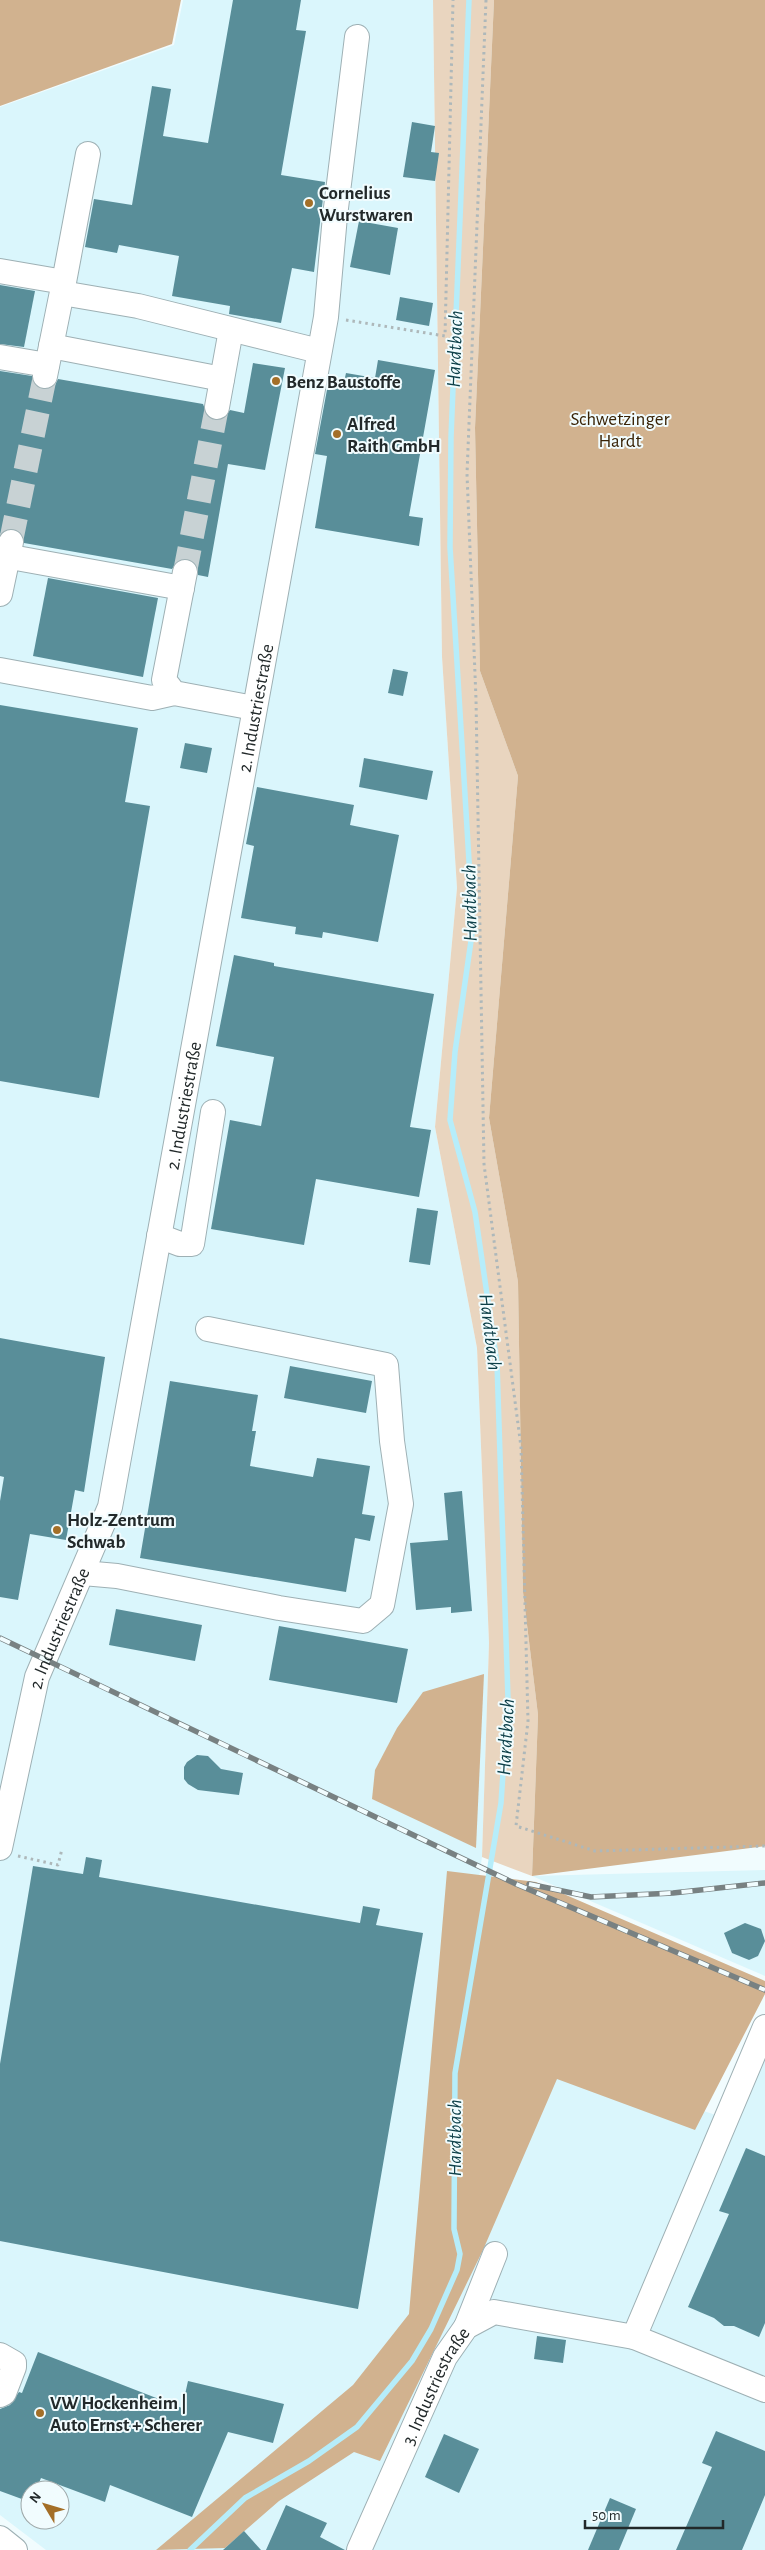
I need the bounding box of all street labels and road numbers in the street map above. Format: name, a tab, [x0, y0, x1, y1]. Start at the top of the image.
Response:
street label: 2. Industriestraße	[236, 643, 277, 774]
street label: 2. Industriestraße	[163, 1040, 205, 1172]
street label: 2. Industriestraße	[27, 1565, 94, 1691]
street label: 3. Industriestraße	[399, 2324, 474, 2448]

